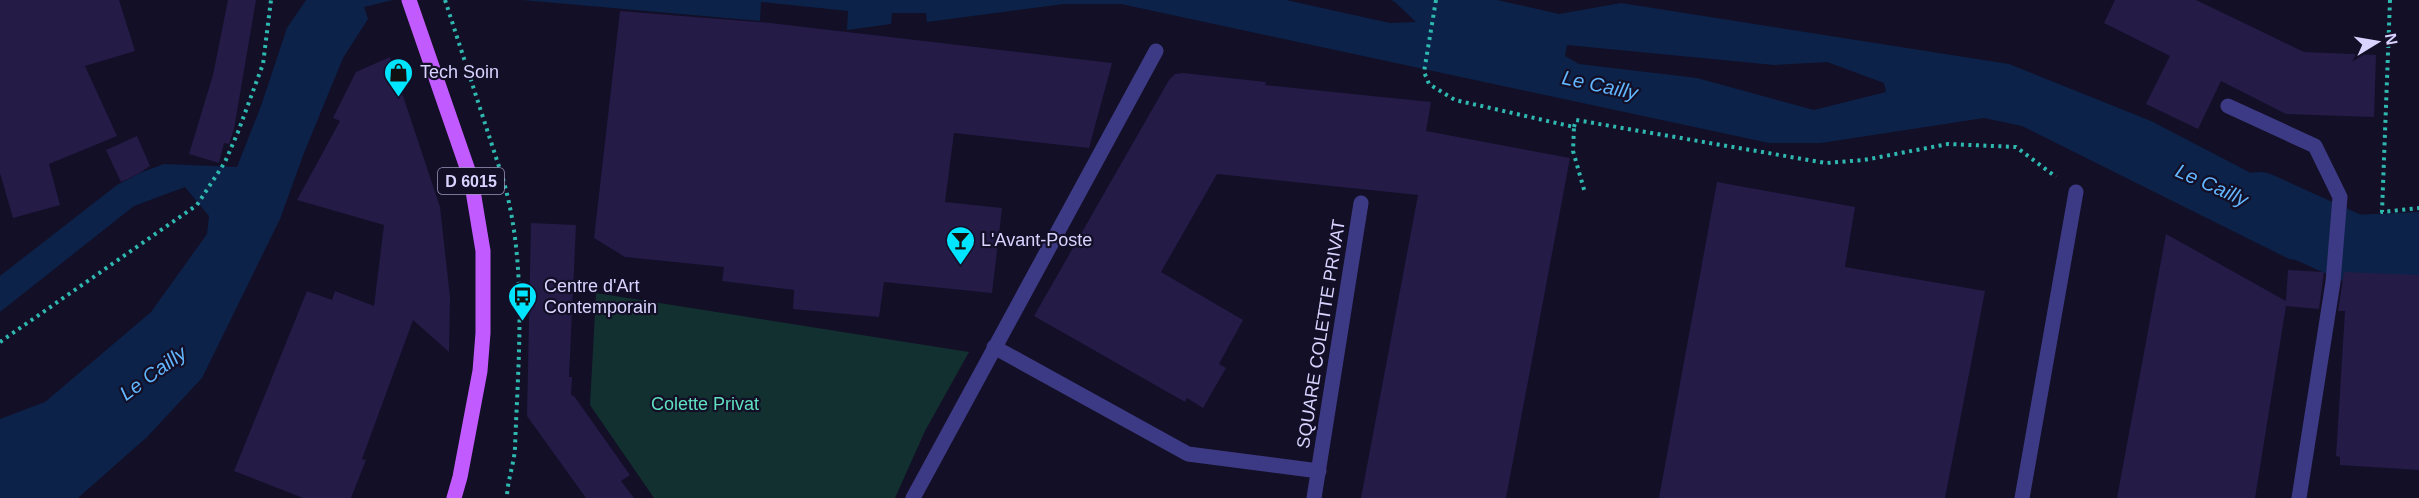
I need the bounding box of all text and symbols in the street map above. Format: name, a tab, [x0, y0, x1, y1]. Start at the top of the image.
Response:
north arrow	[2347, 12, 2407, 72]
text: N	[2382, 32, 2401, 47]
shop icon: Tech Soin	[383, 56, 415, 98]
place label: Tech Soin	[420, 62, 499, 82]
water label: Le Cailly	[1560, 66, 1641, 104]
water label: Le Cailly	[2172, 159, 2252, 211]
road number: D 6015	[438, 168, 504, 194]
street label: SQUARE COLETTE PRIVAT	[1293, 218, 1349, 450]
bar icon: L'Avant-Poste	[944, 224, 976, 266]
place label: L'Avant-Poste	[981, 230, 1092, 250]
place label: Centre d'Art Contemporain	[544, 276, 657, 317]
bus stop icon: Centre d'Art Contemporain	[507, 280, 539, 322]
water label: Le Cailly	[116, 341, 191, 404]
park label: Colette Privat	[651, 394, 759, 414]

